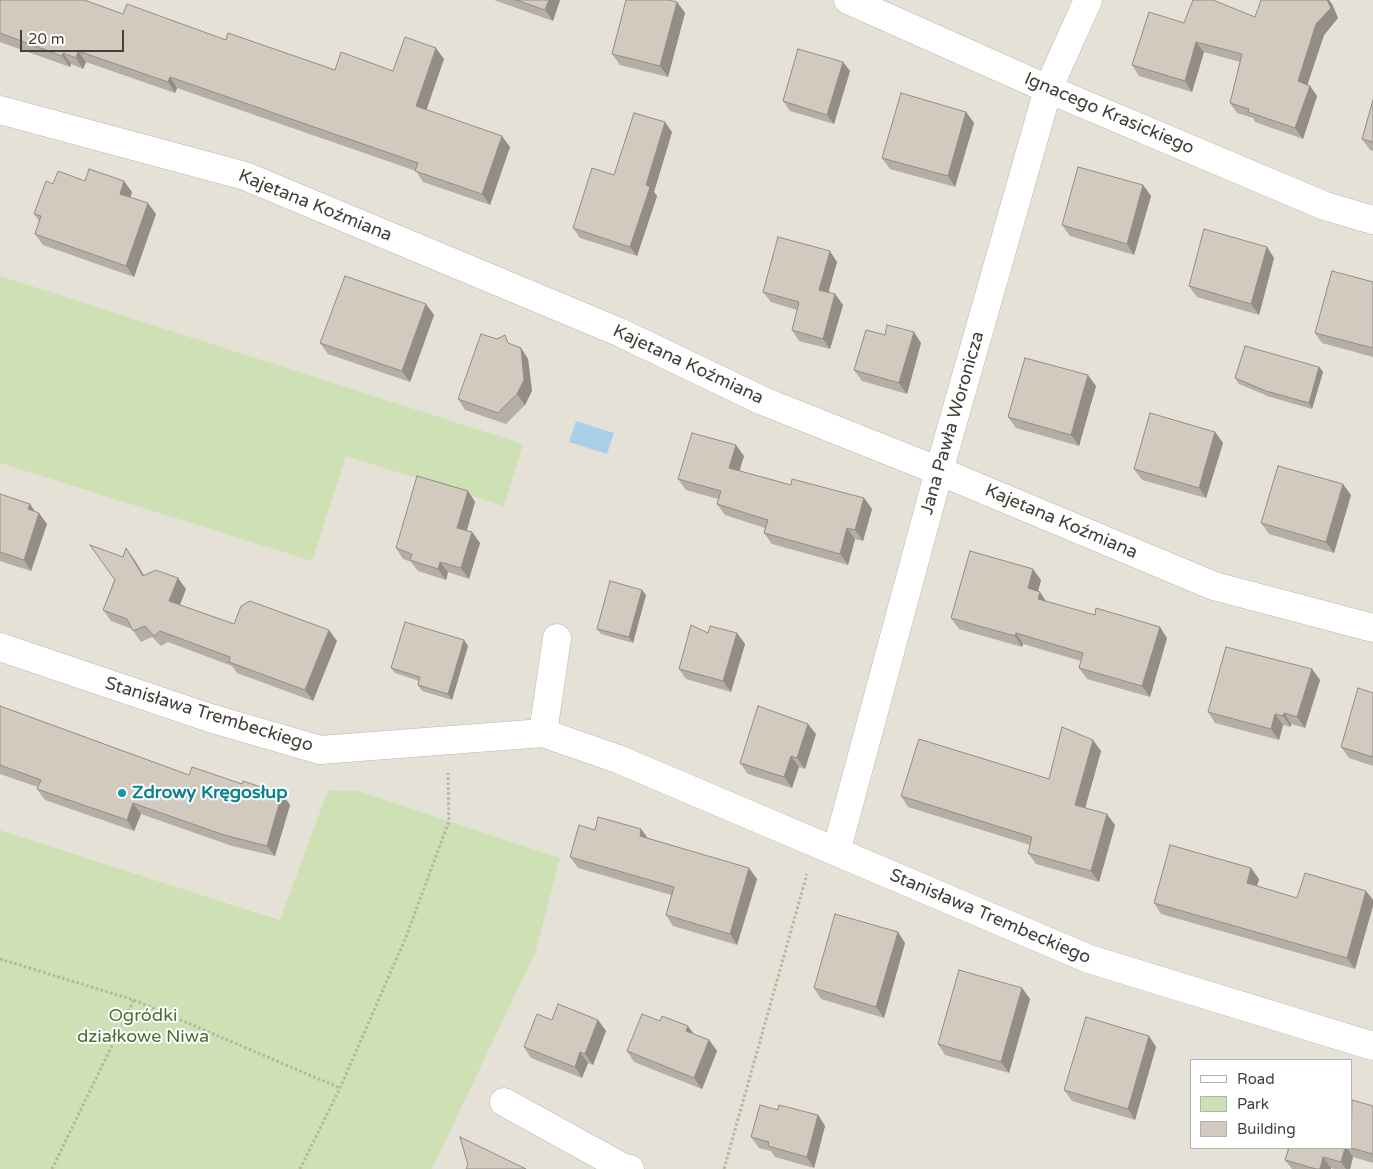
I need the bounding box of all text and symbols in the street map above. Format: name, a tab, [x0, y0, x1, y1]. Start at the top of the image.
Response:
scale bar	[22, 20, 126, 52]
text: 20 m	[28, 30, 65, 48]
street label: Ignacego Krasickiego	[1021, 68, 1197, 160]
street label: Kajetana Koźmiana	[235, 165, 395, 247]
street label: Kajetana Koźmiana	[609, 321, 767, 409]
street label: Jana Pawła Woronicza	[916, 329, 990, 517]
street label: Kajetana Koźmiana	[981, 480, 1141, 564]
street label: Stanisława Trembeckiego	[102, 673, 316, 757]
place label: Zdrowy Kręgosłup	[132, 782, 288, 804]
marker: Zdrowy Kręgosłup	[116, 787, 128, 799]
street label: Stanisława Trembeckiego	[886, 865, 1094, 969]
park label: Ogródki działkowe Niwa	[77, 1005, 209, 1048]
legend	[1190, 1059, 1353, 1149]
text: Road	[1237, 1070, 1275, 1088]
text: Park	[1237, 1095, 1269, 1113]
text: Building	[1237, 1120, 1296, 1138]

